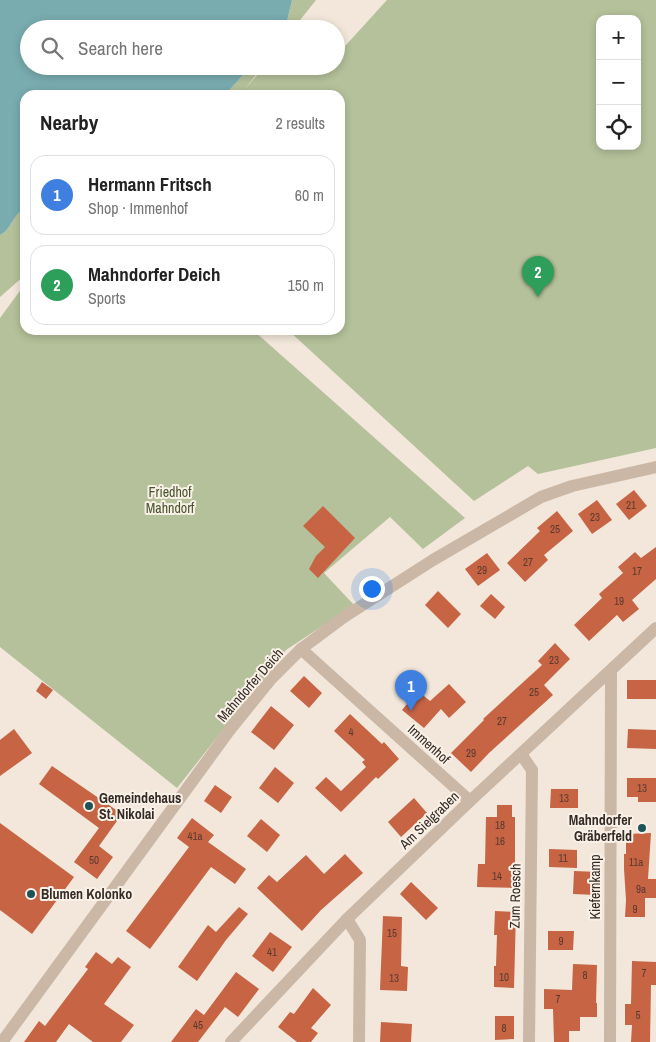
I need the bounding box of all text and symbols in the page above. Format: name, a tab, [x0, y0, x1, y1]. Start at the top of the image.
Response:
map controls	[596, 15, 641, 150]
button: +	[596, 15, 641, 60]
search box	[20, 20, 345, 75]
icon: search	[38, 34, 66, 62]
text: Search here	[78, 35, 163, 61]
button: −	[596, 60, 641, 105]
button: locate	[596, 105, 641, 150]
text: Nearby	[40, 108, 98, 137]
text: 2 results	[275, 112, 325, 134]
text: Hermann Fritsch	[88, 171, 212, 197]
text: 1	[53, 184, 61, 206]
text: 60 m	[295, 184, 324, 206]
text: Shop · Immenhof	[88, 197, 188, 219]
pin: 2	[522, 256, 554, 297]
text: Mahndorfer Deich	[88, 261, 220, 287]
text: 2	[53, 274, 61, 296]
text: 150 m	[288, 274, 324, 296]
text: Sports	[88, 287, 126, 309]
park label: Friedhof Mahndorf	[146, 483, 195, 517]
house number: 21	[626, 498, 636, 512]
house number: 23	[590, 510, 600, 524]
house number: 25	[550, 522, 560, 536]
house number: 27	[523, 555, 533, 569]
house number: 29	[477, 563, 487, 577]
house number: 17	[632, 564, 642, 578]
your location	[359, 576, 385, 602]
house number: 19	[614, 594, 624, 608]
street label: Mahndorfer Deich	[213, 644, 287, 726]
house number: 23	[549, 653, 559, 667]
pin: 1	[395, 670, 427, 711]
house number: 25	[529, 685, 539, 699]
house number: 27	[497, 714, 507, 728]
street label: Immenhof	[404, 720, 455, 768]
house number: 4	[348, 725, 354, 739]
house number: 29	[466, 746, 476, 760]
house number: 13	[637, 781, 647, 795]
street label: Am Sielgraben	[395, 787, 463, 854]
place label: Gemeindehaus St. Nikolai	[99, 789, 181, 823]
house number: 13	[559, 791, 569, 805]
marker: Gemeindehaus St. Nikolai	[83, 800, 95, 812]
place label: Mahndorfer Gräberfeld	[569, 811, 633, 845]
house number: 18	[495, 818, 505, 832]
marker: Mahndorfer Gräberfeld	[636, 822, 648, 834]
house number: 41a	[187, 829, 203, 843]
house number: 16	[495, 834, 505, 848]
house number: 11	[558, 851, 568, 865]
house number: 50	[89, 853, 99, 867]
street label: Kiefernkamp	[586, 854, 604, 920]
house number: 11a	[629, 855, 643, 869]
street label: Zum Roesch	[505, 863, 525, 929]
house number: 14	[492, 869, 502, 883]
house number: 9a	[636, 882, 646, 896]
place label: Blumen Kolonko	[41, 885, 132, 903]
marker: Blumen Kolonko	[25, 888, 37, 900]
house number: 9	[632, 902, 638, 916]
house number: 15	[387, 926, 397, 940]
house number: 9	[558, 934, 564, 948]
house number: 41	[267, 945, 277, 959]
house number: 7	[641, 966, 647, 980]
house number: 8	[582, 968, 588, 982]
house number: 10	[499, 970, 509, 984]
house number: 13	[389, 971, 399, 985]
house number: 7	[555, 992, 561, 1006]
house number: 5	[635, 1008, 641, 1022]
house number: 45	[193, 1018, 203, 1032]
house number: 8	[501, 1021, 507, 1035]

